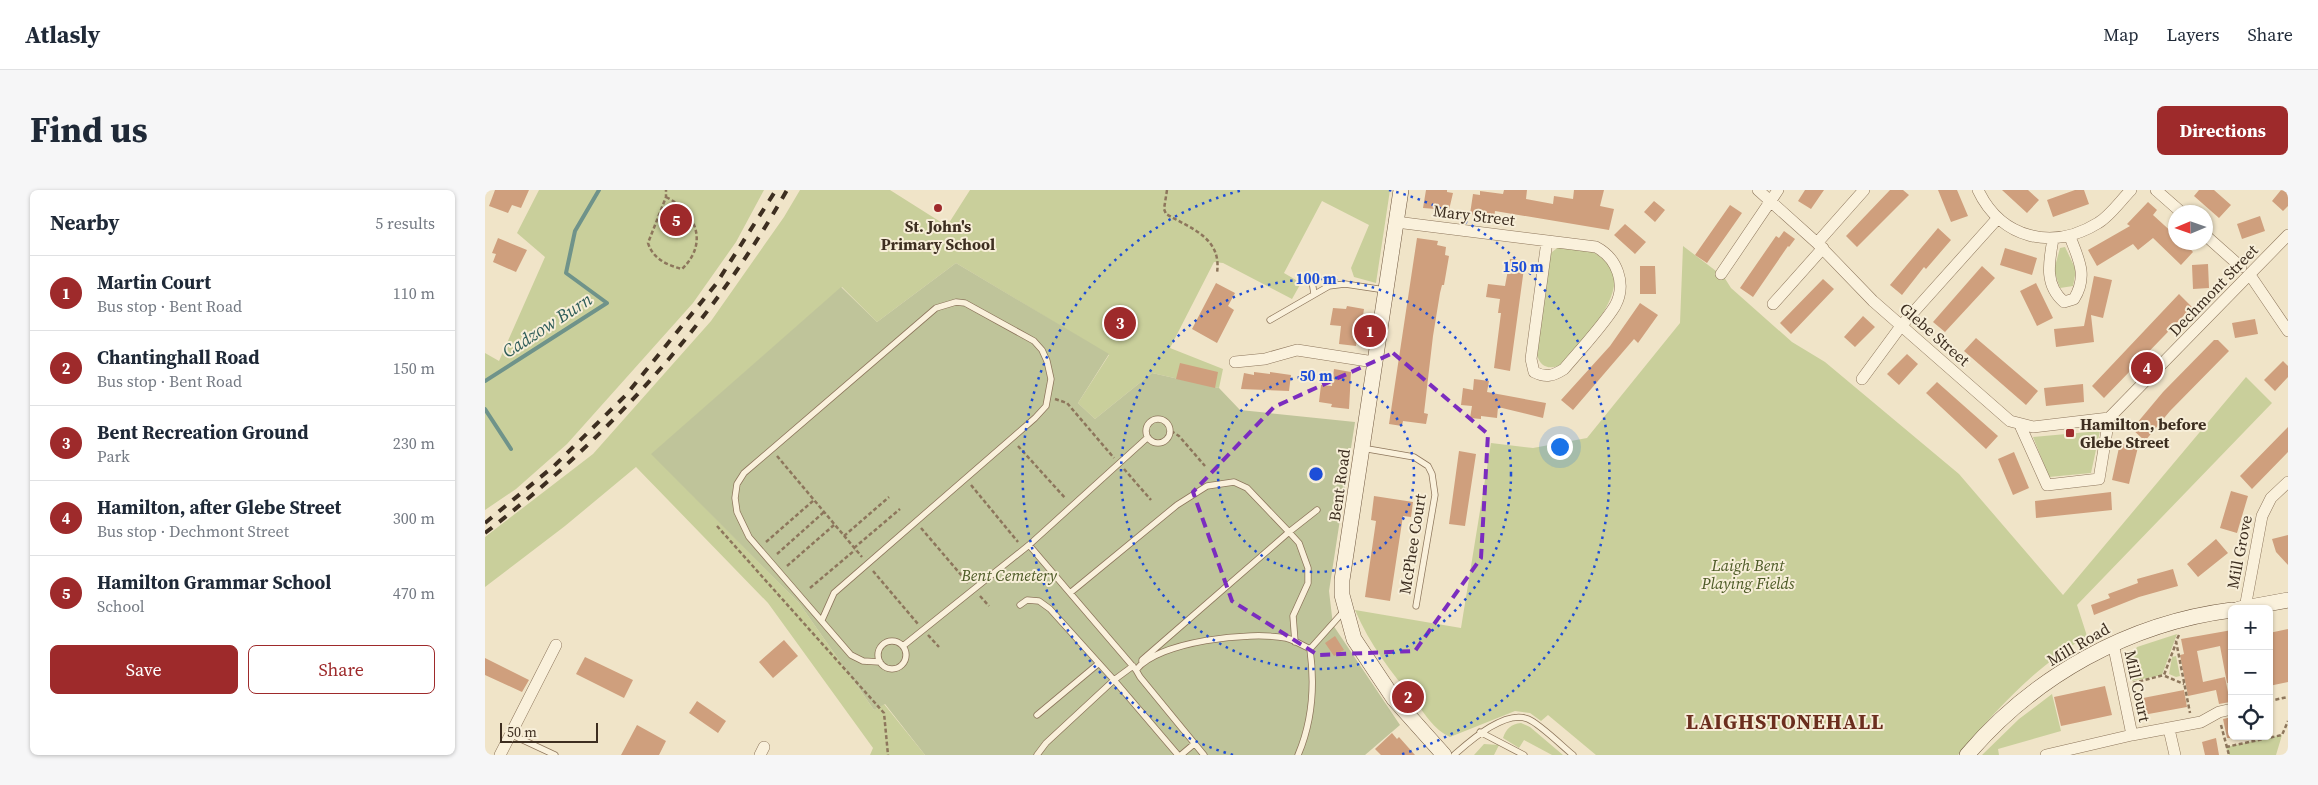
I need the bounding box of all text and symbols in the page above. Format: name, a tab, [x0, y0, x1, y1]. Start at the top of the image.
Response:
text: Atlasly	[25, 18, 100, 51]
text: Map	[2103, 22, 2138, 47]
text: Layers	[2166, 22, 2219, 47]
text: Share	[2247, 22, 2293, 47]
text: Find us	[30, 106, 148, 154]
button: Directions	[2157, 106, 2288, 155]
street label: Mary Street	[1432, 199, 1517, 231]
pin: 5	[660, 201, 692, 239]
marker: St. John's Primary School	[932, 202, 944, 214]
north arrow	[2168, 205, 2213, 250]
text: Nearby	[50, 208, 120, 237]
text: 5 results	[375, 212, 435, 234]
place label: St. John's Primary School	[881, 215, 995, 255]
street label: Dechmont Street	[2163, 239, 2263, 341]
text: 150 m	[1502, 256, 1544, 277]
text: 100 m	[1295, 268, 1337, 289]
text: Martin Court	[97, 269, 211, 295]
text: 1	[62, 282, 70, 304]
text: 110 m	[393, 282, 435, 304]
water label: Cadzow Burn	[497, 287, 597, 363]
text: Bus stop · Bent Road	[97, 295, 242, 317]
street label: Glebe Street	[1895, 297, 1975, 371]
pin: 3	[1104, 304, 1136, 342]
pin: 1	[1354, 312, 1386, 350]
text: Chantinghall Road	[97, 344, 260, 370]
pin: 4	[2131, 349, 2163, 387]
text: 2	[62, 357, 70, 379]
text: 150 m	[393, 357, 435, 379]
text: 50 m	[1299, 365, 1333, 386]
text: Bus stop · Bent Road	[97, 370, 242, 392]
place label: Hamilton, before Glebe Street	[2080, 413, 2206, 453]
text: Bent Recreation Ground	[97, 419, 308, 445]
marker: Hamilton, before Glebe Street	[2064, 427, 2076, 439]
text: 3	[62, 432, 70, 454]
text: 230 m	[393, 432, 435, 454]
your location	[1547, 434, 1573, 460]
text: Park	[97, 445, 130, 467]
street label: Bent Road	[1323, 447, 1355, 523]
centre of rings	[1307, 465, 1325, 483]
street label: McPhee Court	[1393, 492, 1431, 596]
text: Hamilton, after Glebe Street	[97, 494, 341, 520]
text: 4	[62, 507, 70, 529]
text: 300 m	[393, 507, 435, 529]
street label: Mill Grove	[2221, 513, 2257, 591]
text: Bus stop · Dechmont Street	[97, 520, 289, 542]
park label: Laigh Bent Playing Fields	[1700, 554, 1795, 594]
park label: Bent Cemetery	[960, 564, 1057, 586]
text: Hamilton Grammar School	[97, 569, 331, 595]
text: 5	[62, 582, 70, 604]
text: 470 m	[393, 582, 435, 604]
text: School	[97, 595, 145, 617]
map controls	[2228, 605, 2273, 740]
button: +	[2228, 605, 2273, 650]
street label: Mill Road	[2043, 617, 2113, 671]
button: Save	[50, 645, 238, 694]
button: Share	[248, 645, 435, 694]
street label: Mill Court	[2120, 648, 2156, 725]
button: −	[2228, 650, 2273, 695]
pin: 2	[1392, 678, 1424, 716]
button: locate	[2228, 695, 2273, 740]
district label: LAIGHSTONEHALL	[1686, 707, 1884, 736]
scale bar	[500, 720, 597, 743]
text: 50 m	[507, 722, 537, 742]

